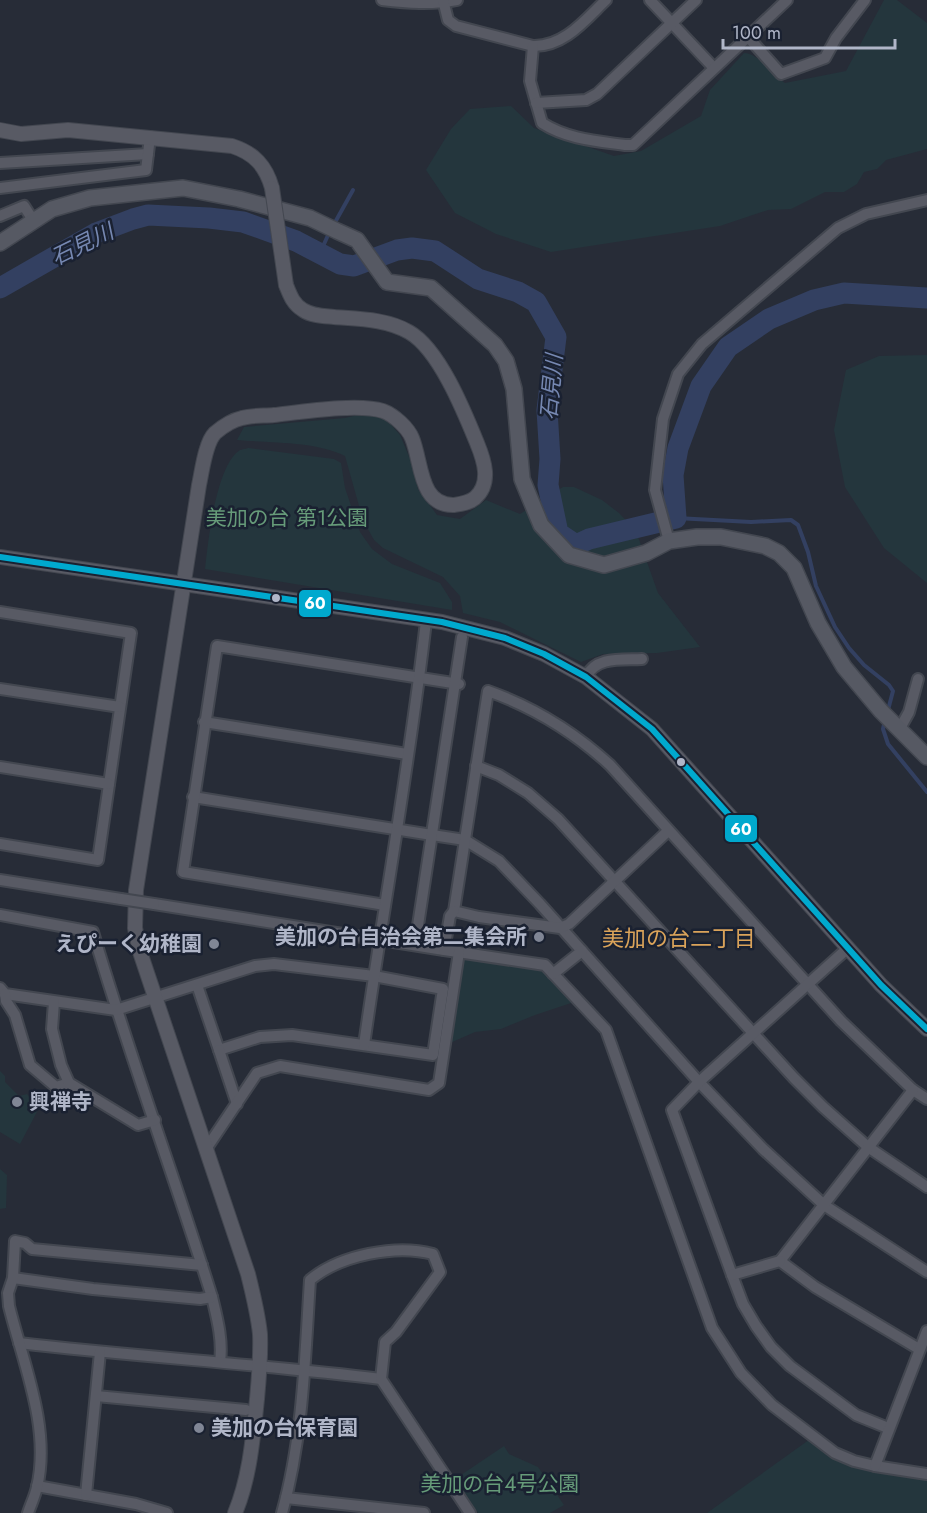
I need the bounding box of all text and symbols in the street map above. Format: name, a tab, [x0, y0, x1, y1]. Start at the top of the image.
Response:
scale bar	[723, 12, 896, 50]
text: 100 m	[732, 20, 781, 46]
water label: 石見川	[45, 214, 120, 273]
water label: 石見川	[532, 351, 570, 421]
park label: 美加の台 第1公園	[206, 503, 368, 533]
line badge: 60	[298, 589, 332, 618]
unlabelled marker	[270, 592, 282, 604]
text: 60	[304, 592, 326, 615]
unlabelled marker	[675, 756, 687, 768]
line badge: 60	[724, 814, 758, 843]
text: 60	[730, 818, 752, 841]
place label: 美加の台自治会第二集会所	[275, 922, 527, 952]
district label: 美加の台二丁目	[602, 922, 756, 954]
place label: えぴーく幼稚園	[55, 929, 202, 959]
marker: 美加の台自治会第二集会所	[532, 930, 546, 944]
marker: えぴーく幼稚園	[207, 937, 221, 951]
place label: 興禅寺	[29, 1087, 92, 1117]
marker: 興禅寺	[10, 1095, 24, 1109]
place label: 美加の台保育園	[211, 1413, 358, 1443]
marker: 美加の台保育園	[192, 1421, 206, 1435]
park label: 美加の台4号公園	[420, 1469, 580, 1499]

